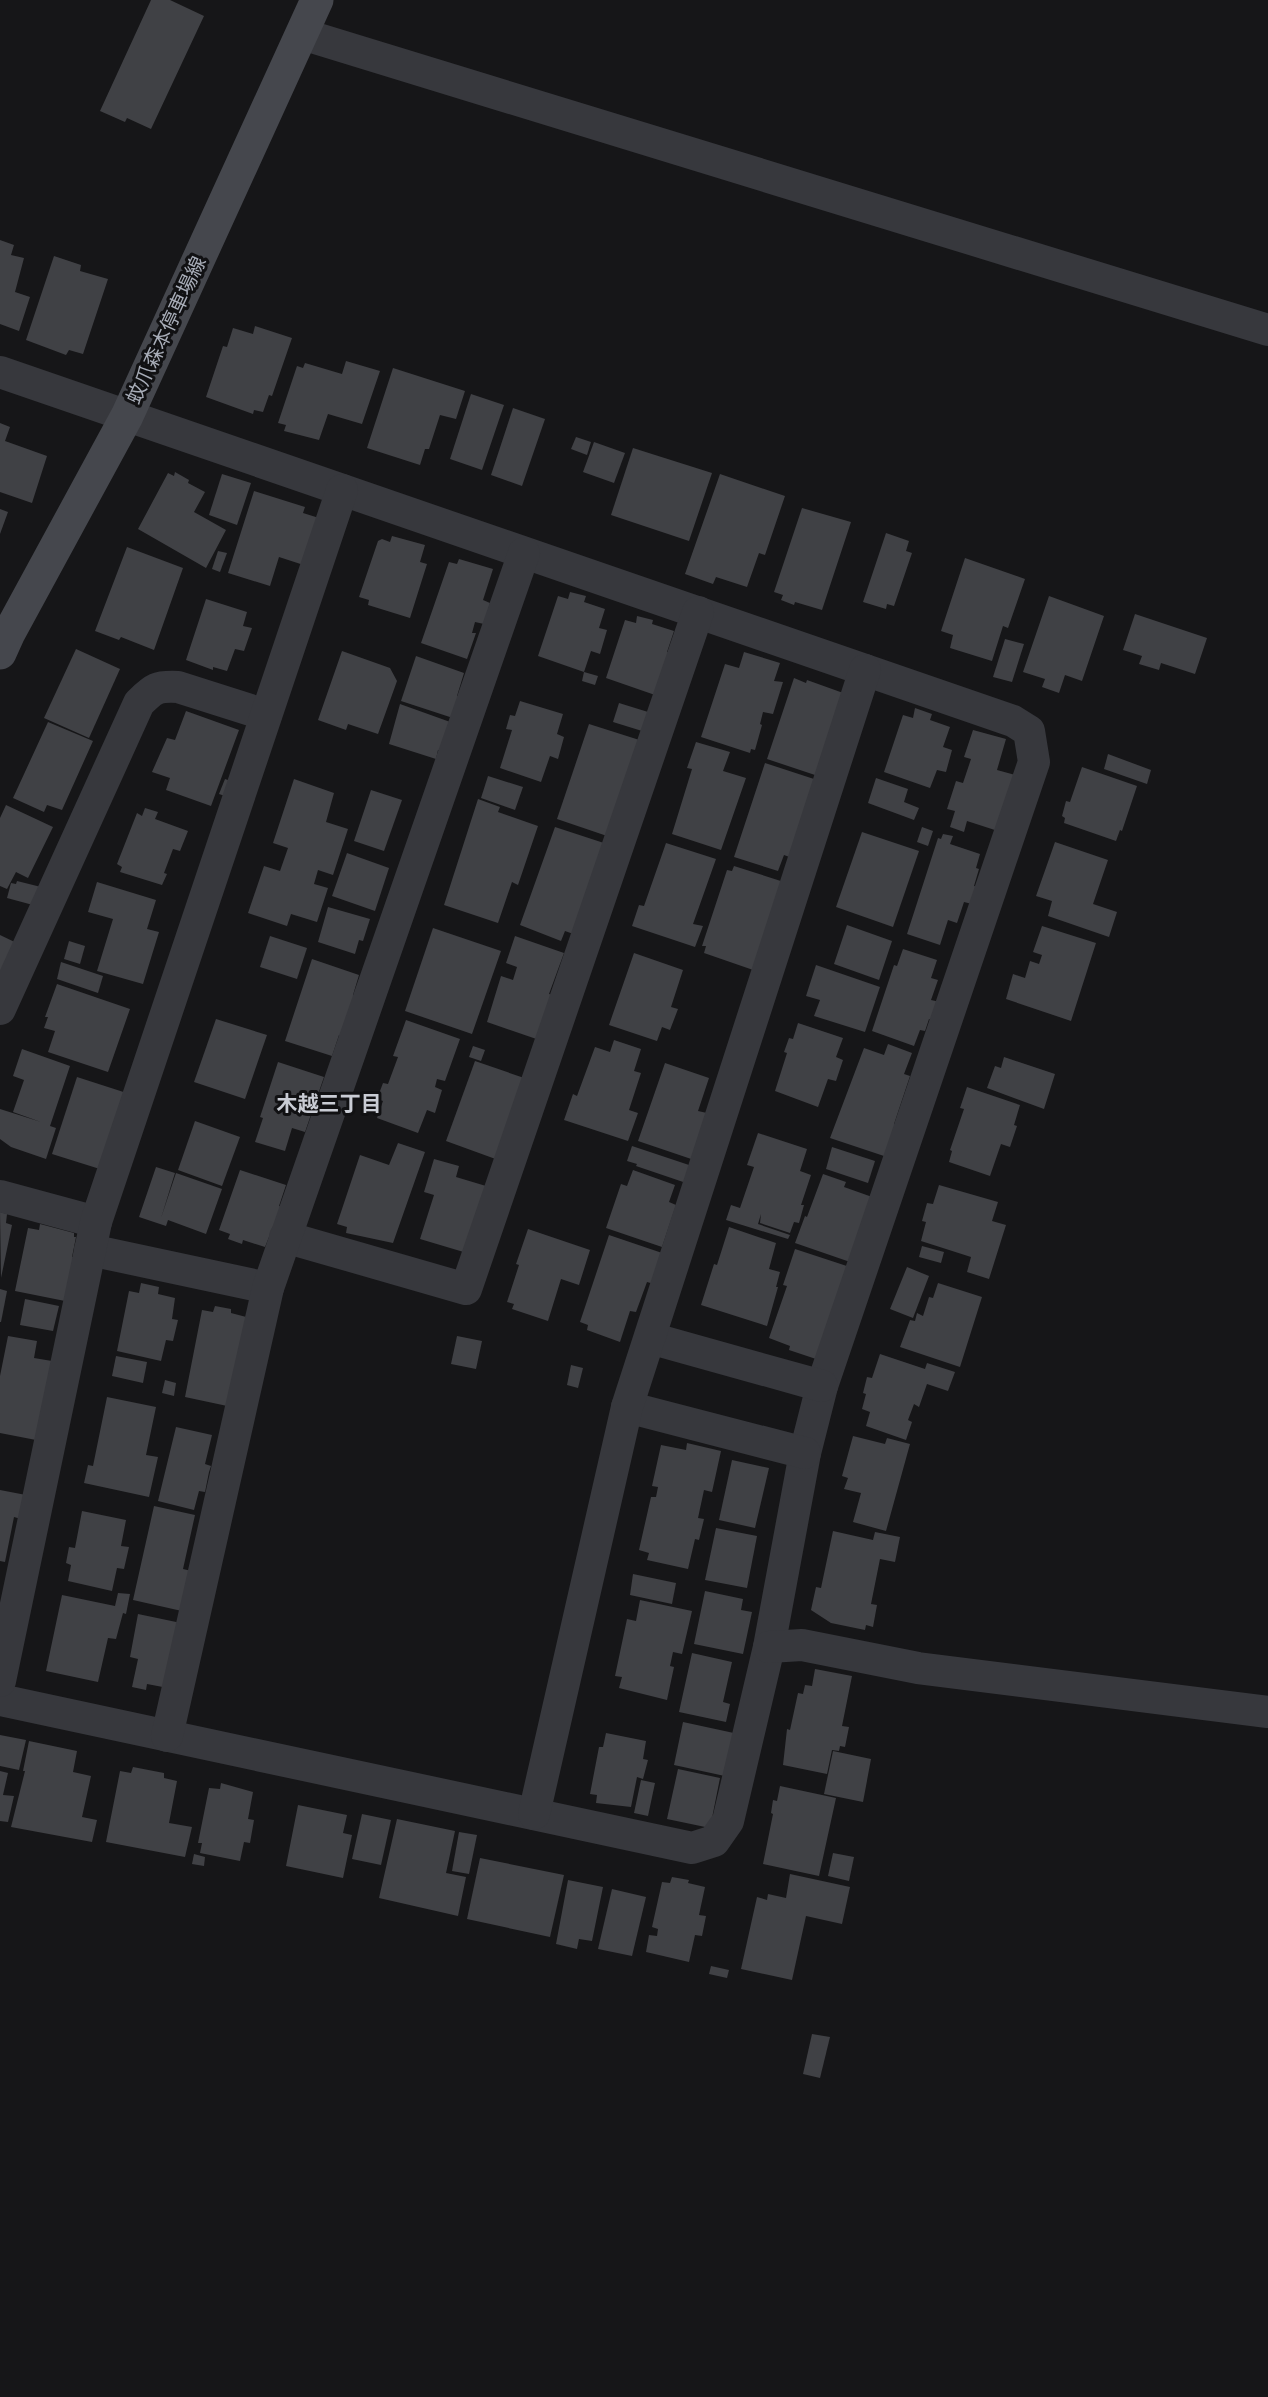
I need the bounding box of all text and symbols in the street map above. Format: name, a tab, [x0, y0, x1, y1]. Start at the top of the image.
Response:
street label: 蚊爪森本停車場線	[120, 252, 212, 408]
district label: 木越三丁目	[277, 1089, 382, 1118]

